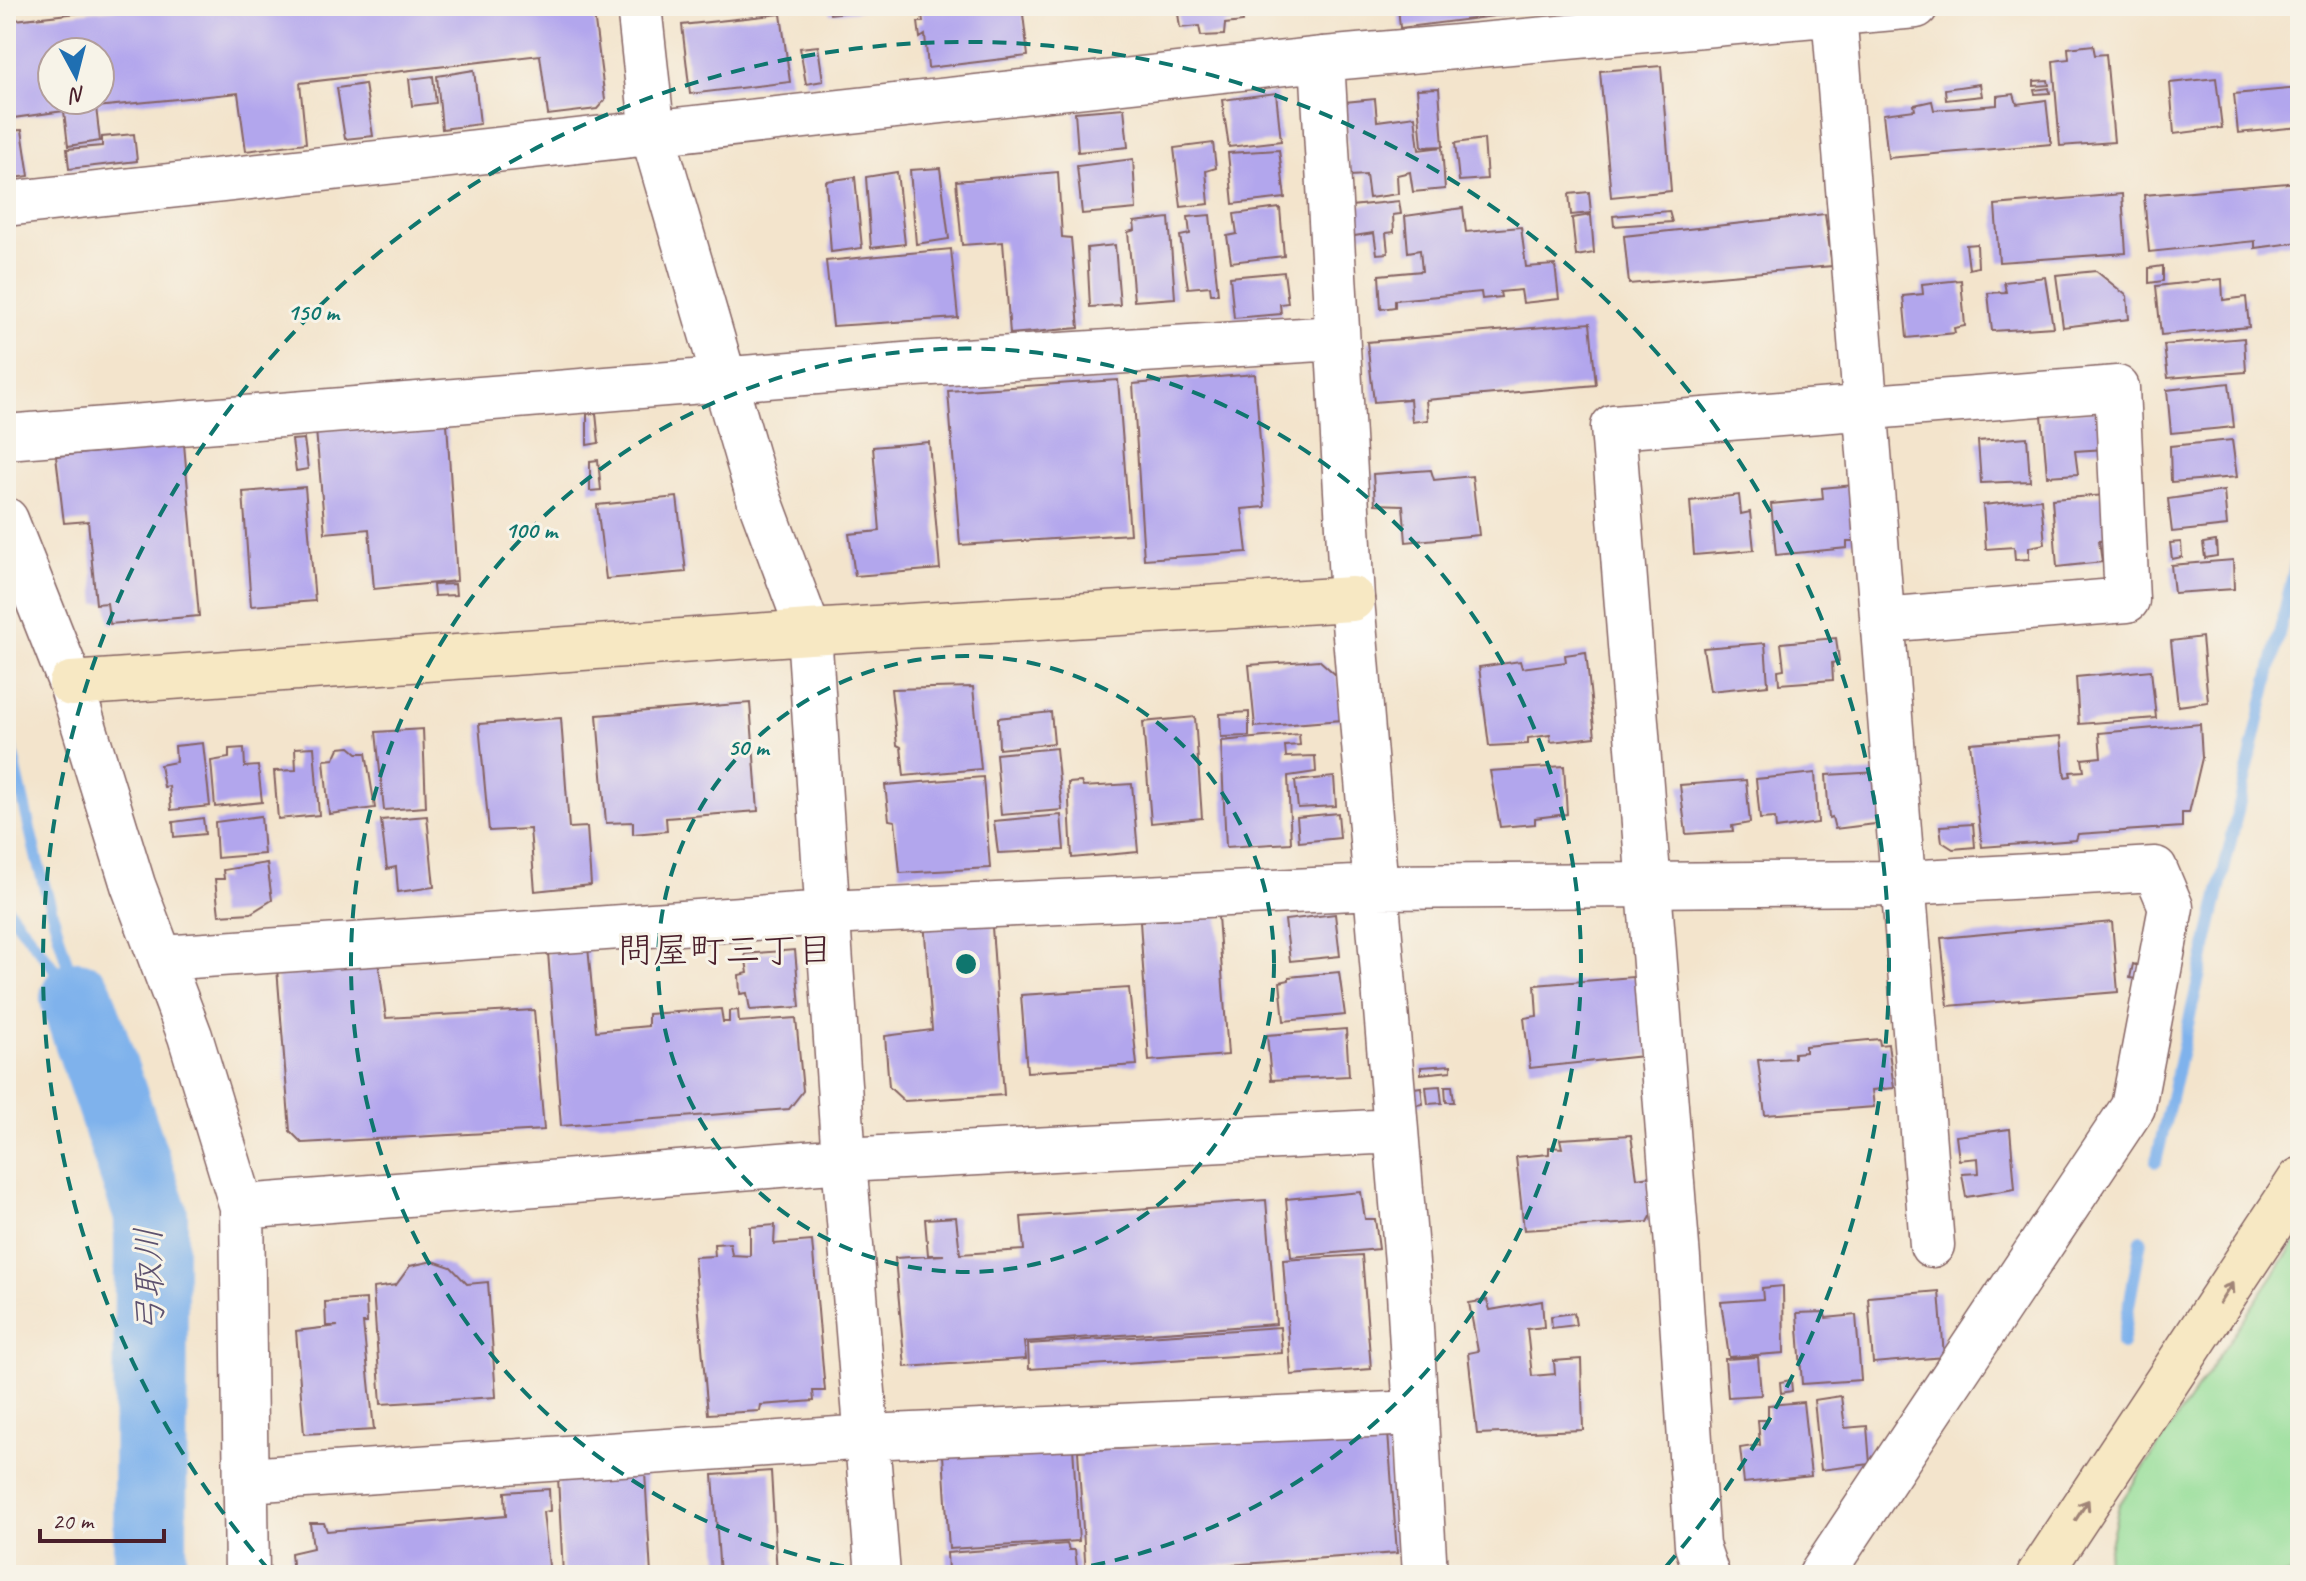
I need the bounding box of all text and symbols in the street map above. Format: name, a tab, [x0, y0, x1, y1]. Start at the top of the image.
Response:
north arrow	[36, 36, 116, 116]
text: N	[66, 80, 87, 110]
text: 150 m	[287, 297, 341, 327]
text: 100 m	[505, 515, 559, 545]
text: 50 m	[728, 732, 771, 762]
district label: 問屋町三丁目	[617, 927, 833, 973]
centre of rings	[952, 950, 980, 978]
water label: 弓取川	[125, 1227, 173, 1335]
one-way arrow	[2218, 1282, 2234, 1305]
scale bar	[40, 1493, 164, 1543]
one-way arrow	[2075, 1499, 2091, 1522]
text: 20 m	[52, 1506, 95, 1536]

